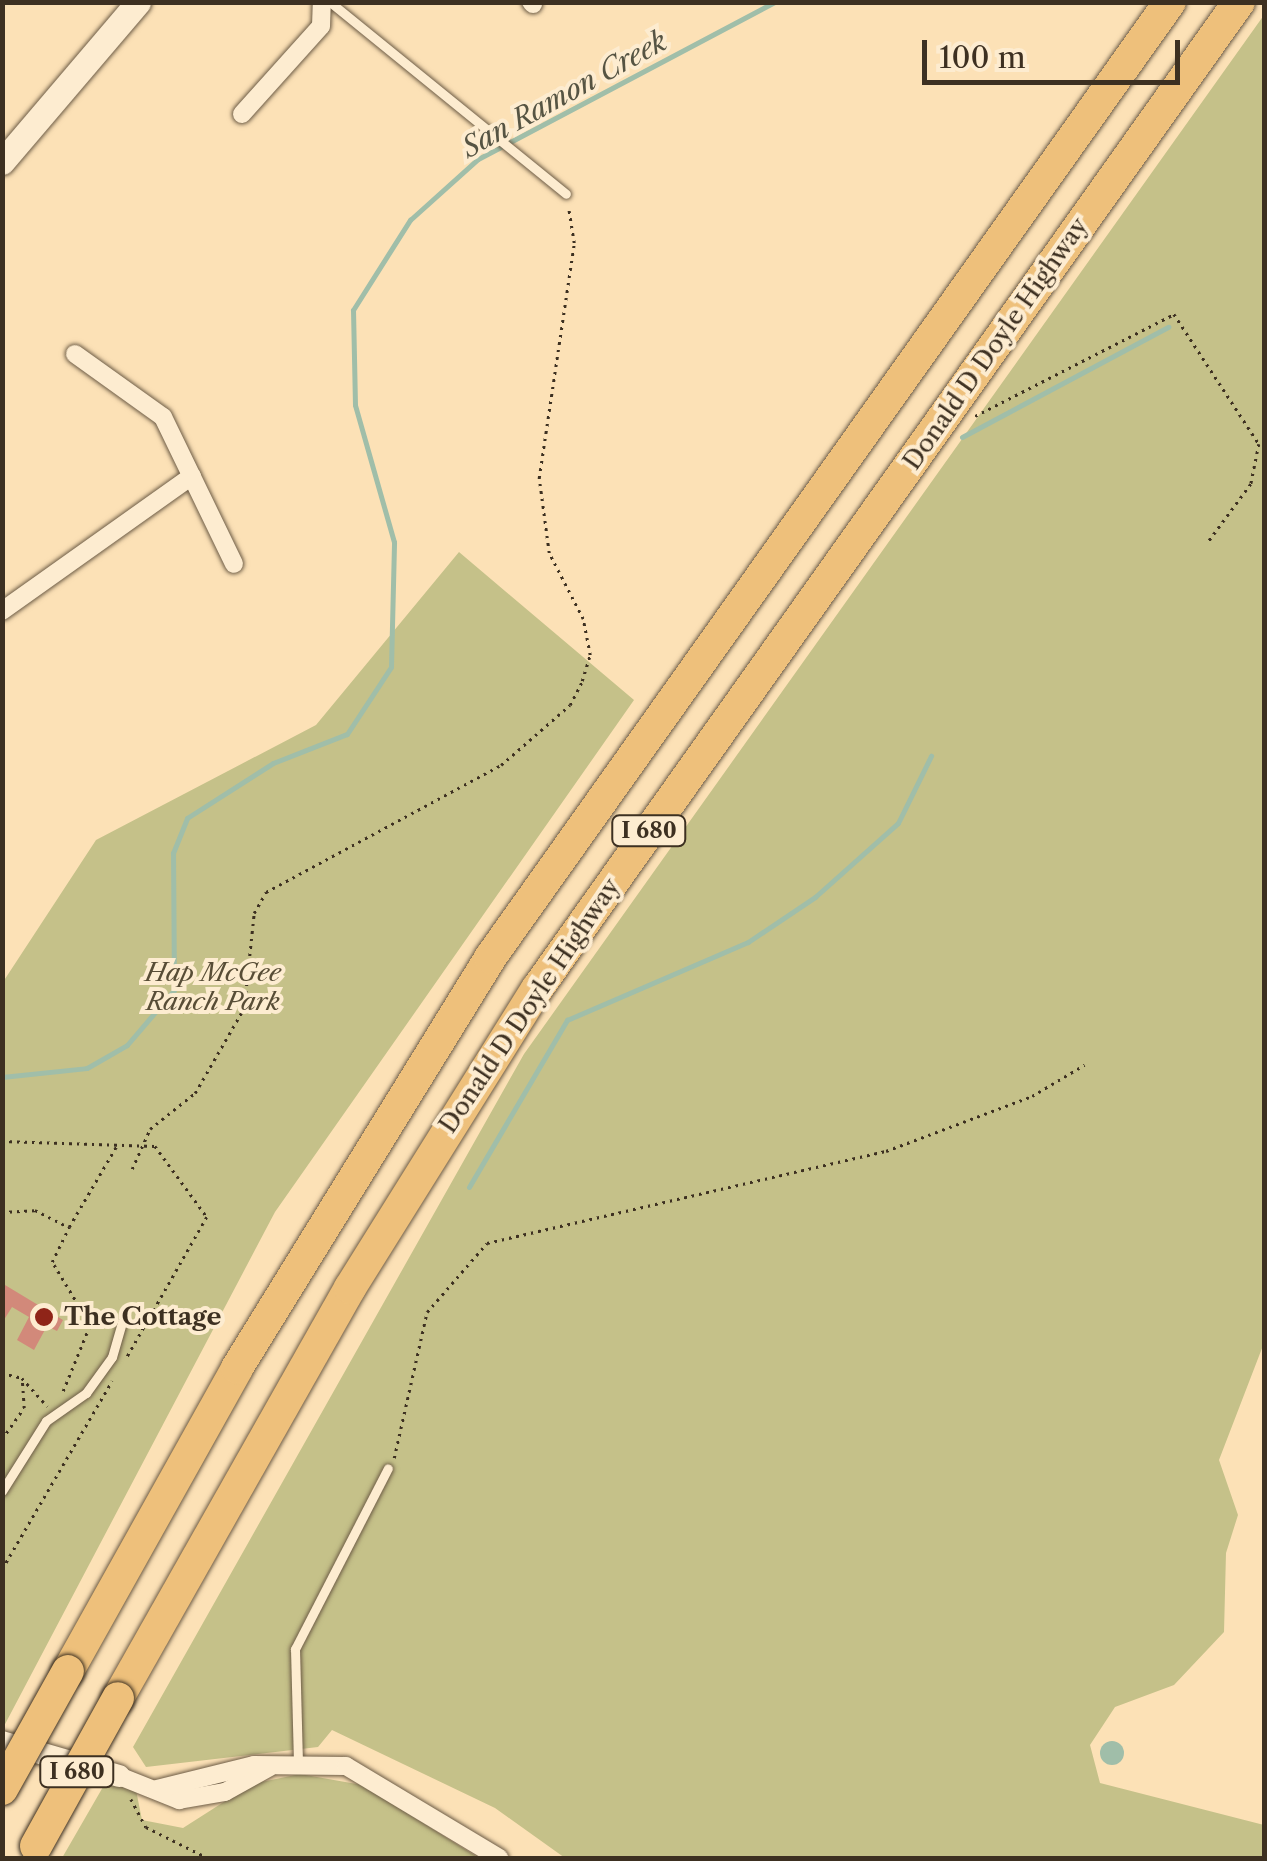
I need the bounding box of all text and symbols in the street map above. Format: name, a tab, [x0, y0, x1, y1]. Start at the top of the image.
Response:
scale bar	[927, 20, 1184, 82]
water label: San Ramon Creek	[456, 24, 672, 164]
text: 100 m	[939, 39, 1026, 76]
street label: Donald D Doyle Highway	[897, 212, 1095, 476]
road number: I 680	[609, 814, 689, 848]
street label: Donald D Doyle Highway	[433, 873, 627, 1139]
park label: Hap McGee Ranch Park	[145, 959, 281, 1018]
place label: The Cottage	[64, 1302, 221, 1332]
marker: The Cottage	[33, 1306, 55, 1328]
road number: I 680	[37, 1755, 117, 1789]

